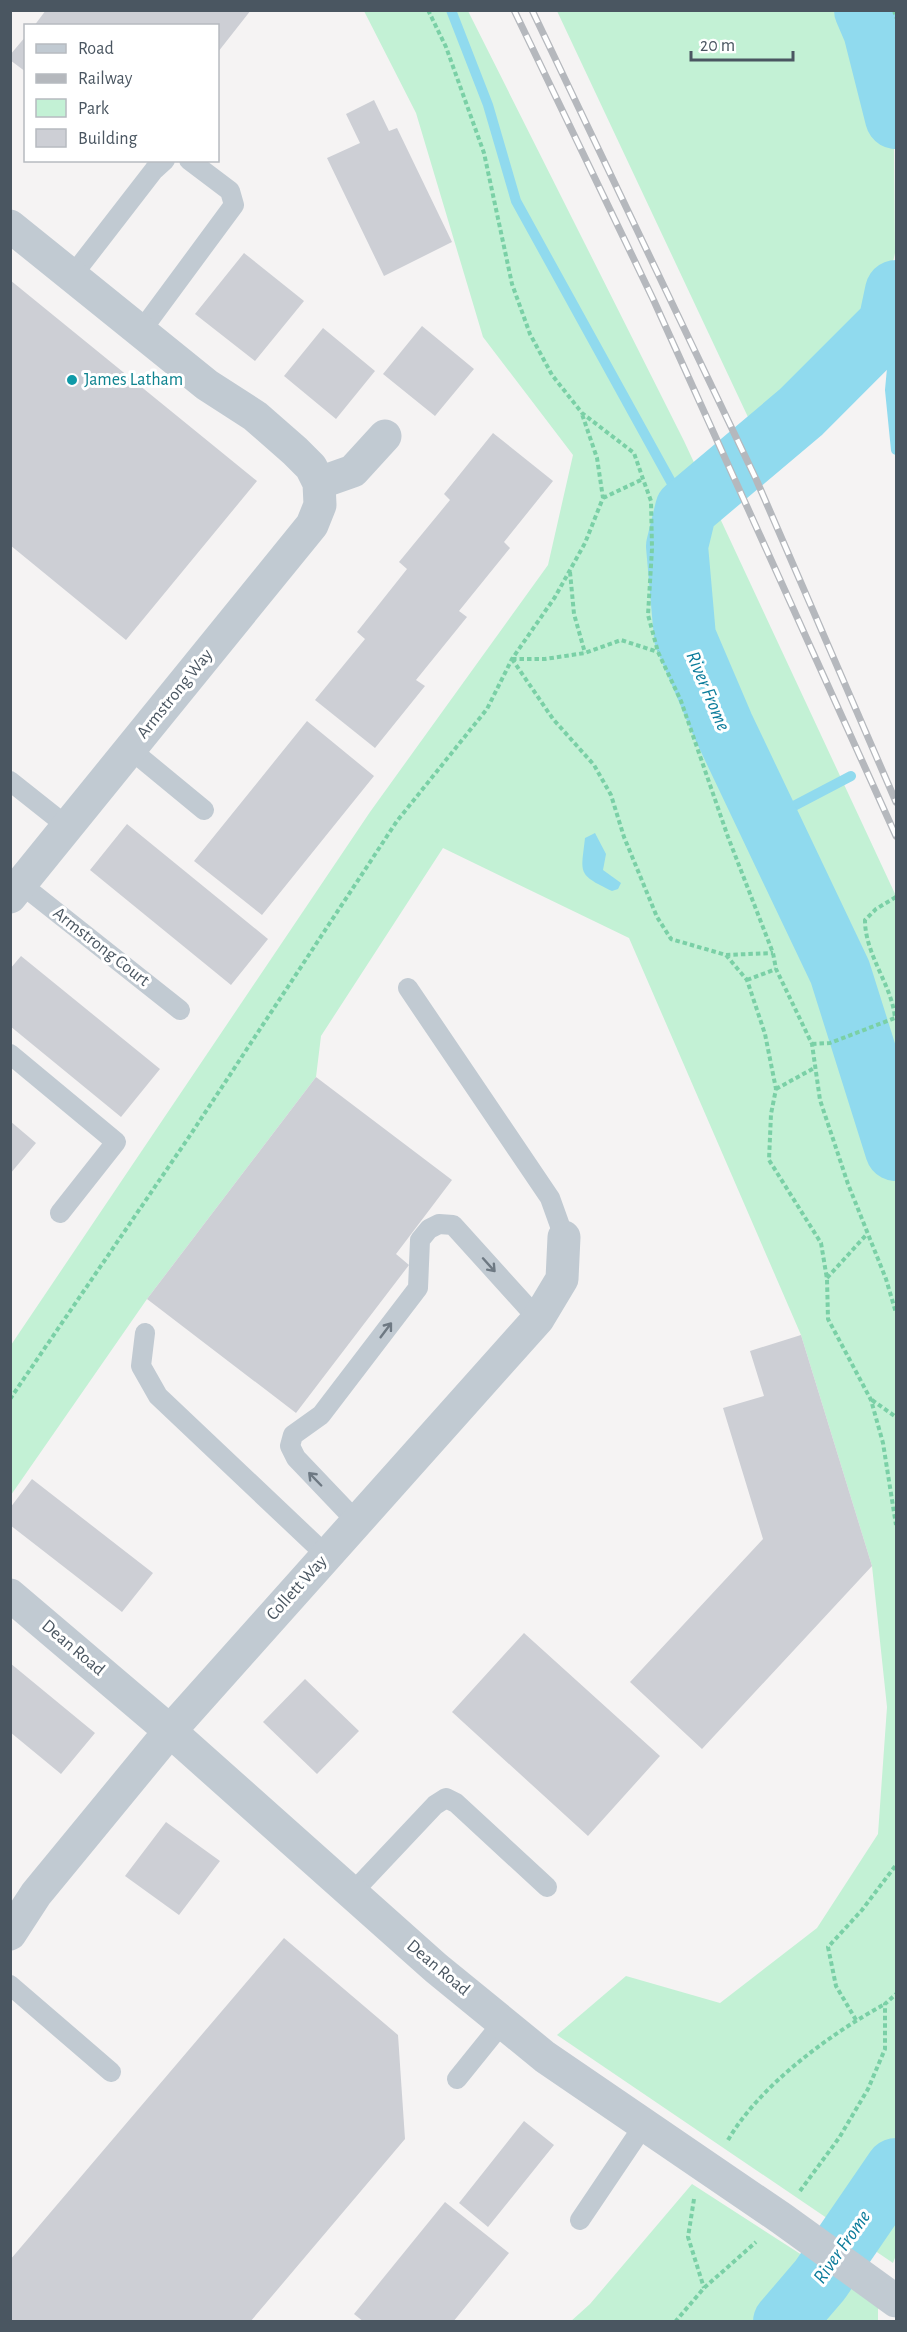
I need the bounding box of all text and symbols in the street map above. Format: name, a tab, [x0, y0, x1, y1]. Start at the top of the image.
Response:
legend	[24, 24, 219, 162]
scale bar	[691, 24, 793, 62]
text: 20 m	[700, 37, 735, 55]
text: Road	[78, 40, 114, 58]
text: Railway	[78, 70, 133, 88]
text: Park	[78, 100, 110, 118]
text: Building	[78, 130, 138, 148]
place label: James Latham	[84, 371, 183, 389]
marker: James Latham	[65, 373, 79, 387]
street label: Armstrong Way	[134, 646, 217, 742]
water label: River Frome	[682, 648, 734, 734]
street label: Armstrong Court	[49, 904, 153, 990]
one-way arrow	[482, 1257, 496, 1272]
one-way arrow	[379, 1322, 392, 1338]
one-way arrow	[309, 1472, 323, 1487]
street label: Collett Way	[263, 1552, 331, 1624]
street label: Dean Road	[38, 1617, 108, 1679]
street label: Dean Road	[403, 1937, 473, 1999]
water label: River Frome	[810, 2206, 875, 2287]

